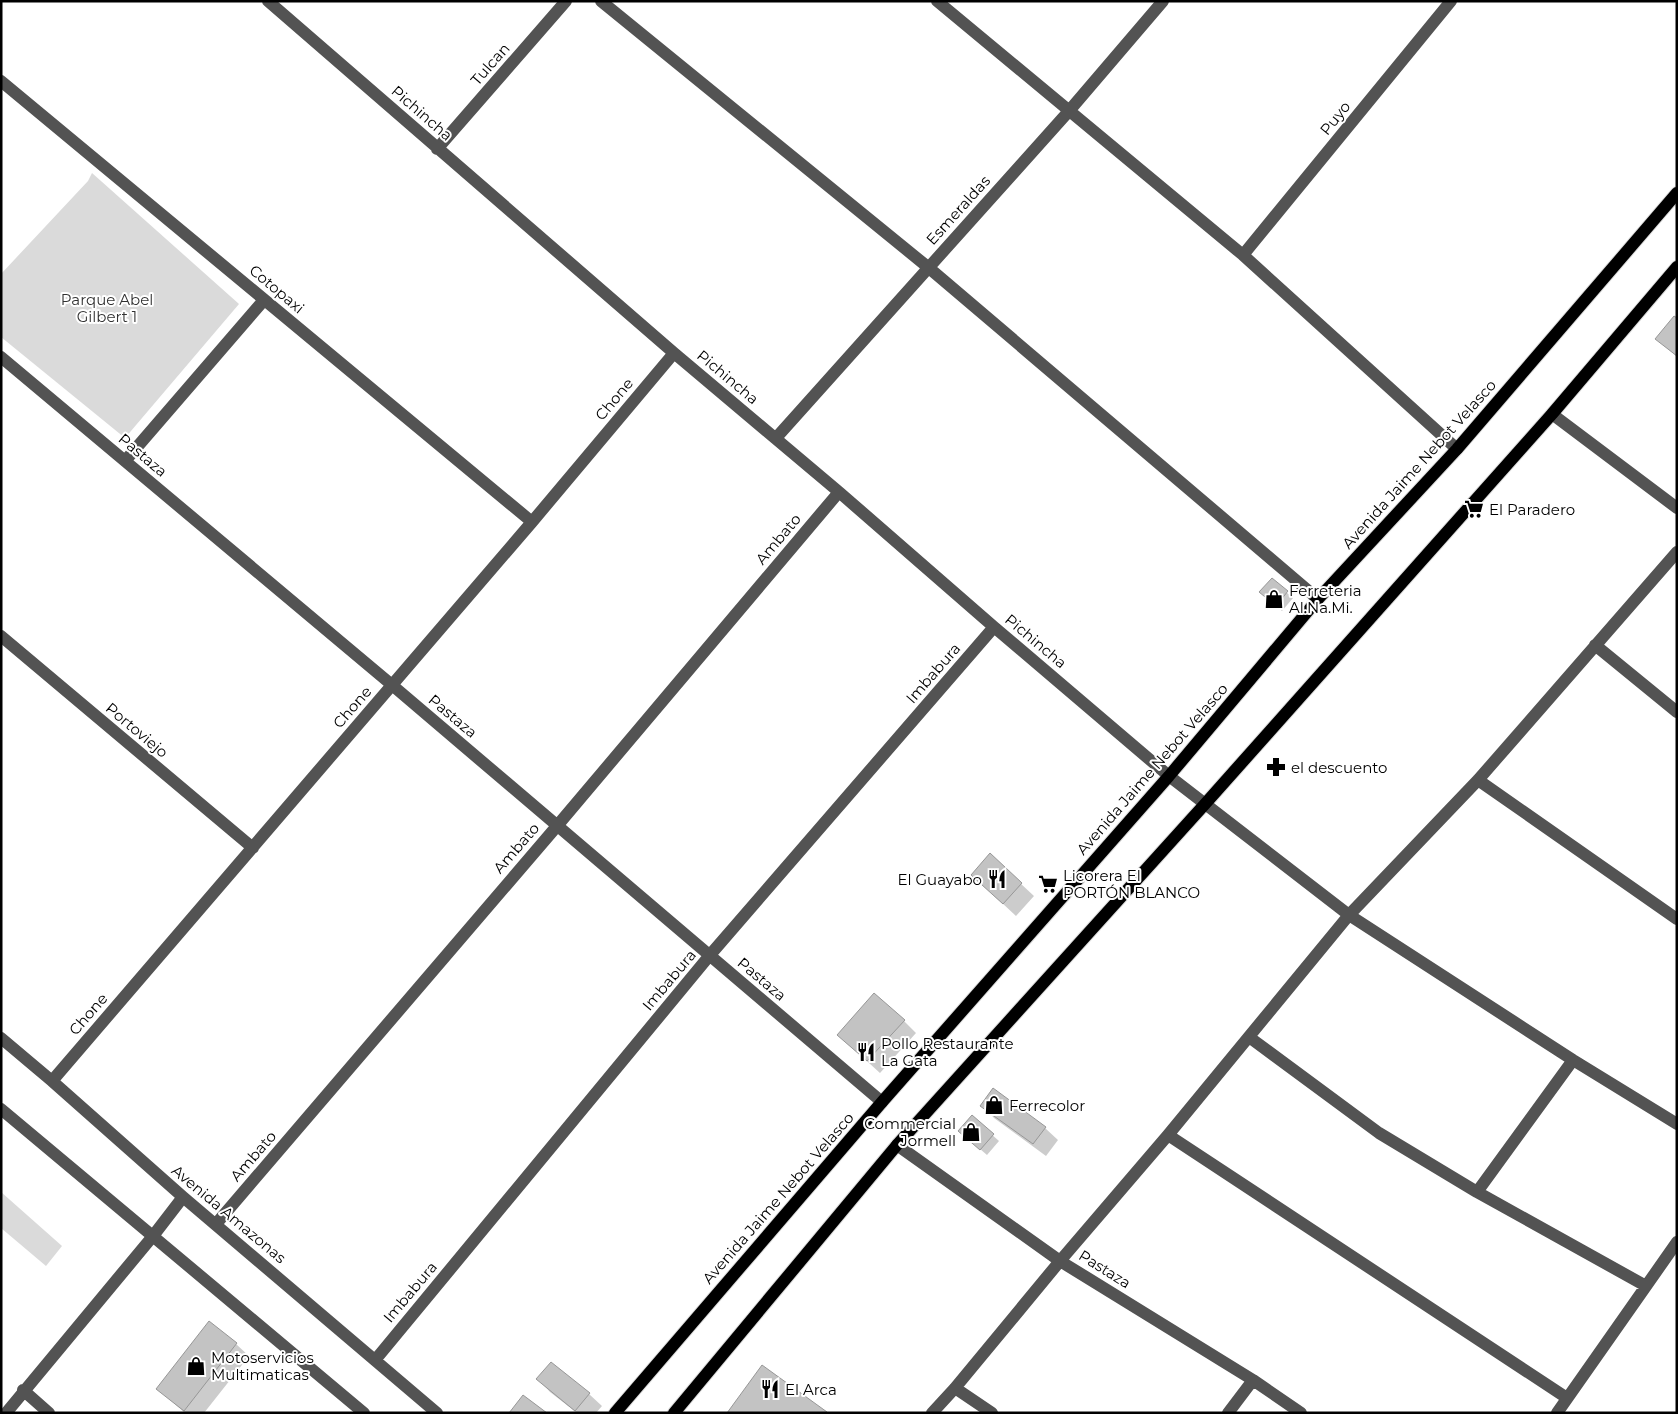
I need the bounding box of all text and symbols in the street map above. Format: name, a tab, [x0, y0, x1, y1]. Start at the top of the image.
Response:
street label: Tulcan	[466, 39, 514, 89]
street label: Pichincha	[388, 81, 456, 145]
street label: Puyo	[1316, 97, 1354, 139]
street label: Esmeraldas	[922, 171, 994, 249]
street label: Cotopaxi	[246, 261, 308, 317]
park label: Parque Abel Gilbert 1	[61, 290, 153, 326]
street label: Pichincha	[693, 346, 763, 408]
street label: Chone	[591, 374, 637, 424]
street label: Avenida Jaime Nebot Velasco	[1338, 375, 1500, 553]
street label: Pastaza	[115, 429, 171, 481]
supermarket icon: El Paradero	[1463, 498, 1485, 520]
place label: El Paradero	[1489, 500, 1575, 519]
street label: Ambato	[751, 510, 805, 568]
place label: Ferreteria Al.Na.Mi.	[1289, 581, 1362, 617]
shop icon: Ferreteria Al.Na.Mi.	[1263, 588, 1285, 610]
street label: Pichincha	[1001, 610, 1071, 672]
street label: Imbabura	[902, 639, 964, 707]
street label: Avenida Jaime Nebot Velasco	[1072, 679, 1232, 859]
street label: Chone	[329, 682, 375, 732]
street label: Pastaza	[425, 690, 481, 742]
street label: Portoviejo	[102, 698, 172, 762]
pharmacy icon: el descuento	[1265, 756, 1287, 778]
place label: el descuento	[1291, 758, 1388, 777]
street label: Ambato	[489, 819, 543, 877]
place label: Licorera El PORTÓN BLANCO	[1063, 866, 1200, 902]
restaurant icon: El Guayabo	[986, 868, 1008, 890]
place label: El Guayabo	[898, 870, 982, 889]
supermarket icon: Licorera El PORTÓN BLANCO	[1037, 873, 1059, 895]
street label: Imbabura	[638, 946, 700, 1014]
street label: Pastaza	[734, 953, 790, 1005]
street label: Chone	[65, 989, 111, 1039]
place label: Pollo Restaurante La Gata	[881, 1034, 1014, 1070]
restaurant icon: Pollo Restaurante La Gata	[855, 1041, 877, 1063]
shop icon: Ferrecolor	[983, 1094, 1005, 1116]
place label: Ferrecolor	[1009, 1096, 1085, 1115]
street label: Avenida Jaime Nebot Velasco	[698, 1108, 858, 1288]
place label: Commercial Jormell	[864, 1114, 956, 1150]
shop icon: Commercial Jormell	[960, 1121, 982, 1143]
street label: Ambato	[226, 1127, 280, 1185]
street label: Avenida Amazonas	[168, 1161, 290, 1267]
street label: Pastaza	[1075, 1246, 1135, 1292]
street label: Imbabura	[379, 1258, 441, 1326]
place label: Motoservicios Multimaticas	[211, 1348, 314, 1384]
shop icon: Motoservicios Multimaticas	[185, 1355, 207, 1377]
restaurant icon: El Arca	[759, 1378, 781, 1400]
place label: El Arca	[785, 1380, 837, 1399]

